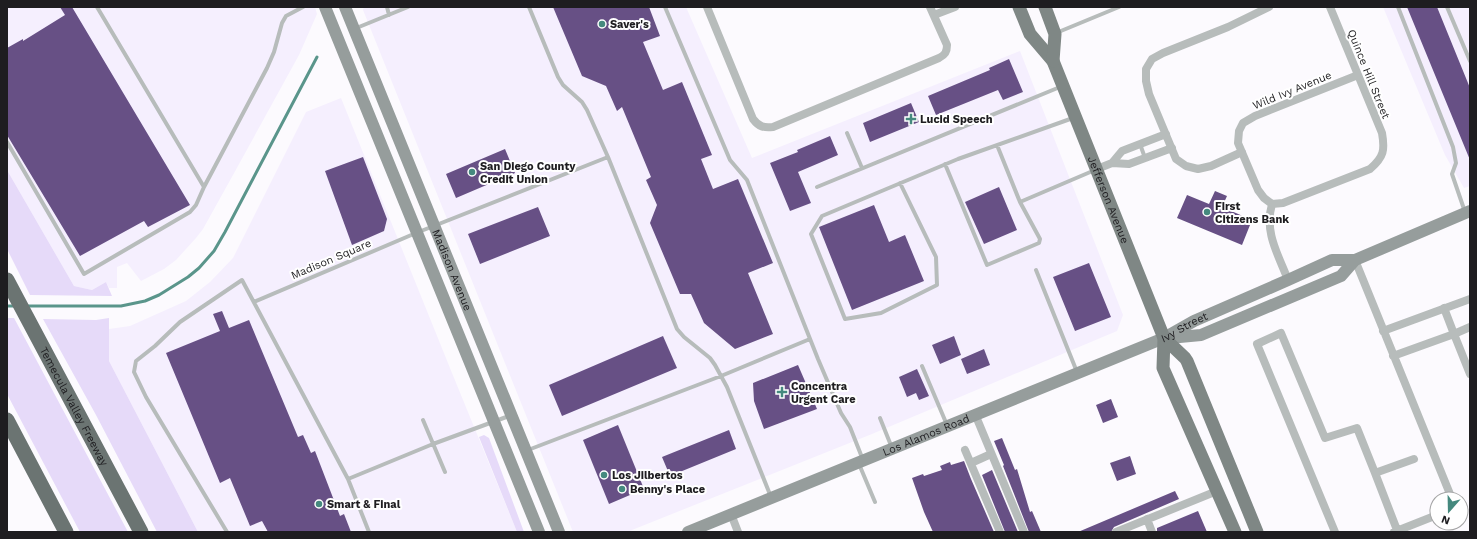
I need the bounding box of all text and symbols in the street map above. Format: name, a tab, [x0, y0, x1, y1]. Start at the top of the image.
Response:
place label: Saver's	[610, 18, 649, 31]
marker: Saver's	[597, 19, 607, 29]
street label: Quince Hill Street	[1345, 28, 1393, 121]
street label: Wild Ivy Avenue	[1251, 69, 1334, 112]
marker: Lucid Speech	[905, 113, 917, 125]
place label: Lucid Speech	[920, 113, 993, 126]
street label: Jefferson Avenue	[1085, 154, 1131, 245]
place label: San Diego County Credit Union	[480, 160, 576, 186]
marker: San Diego County Credit Union	[467, 167, 477, 177]
place label: First Citizens Bank	[1215, 200, 1289, 226]
marker: First Citizens Bank	[1202, 207, 1212, 217]
street label: Madison Avenue	[429, 227, 474, 313]
street label: Madison Square	[289, 237, 373, 282]
street label: Ivy Street	[1159, 310, 1210, 345]
street label: Temecula Valley Freeway	[37, 345, 111, 469]
place label: Concentra Urgent Care	[791, 380, 856, 406]
marker: Concentra Urgent Care	[776, 386, 788, 398]
street label: Los Alamos Road	[881, 412, 972, 459]
place label: Los Jilbertos	[612, 469, 683, 482]
marker: Los Jilbertos	[599, 470, 609, 480]
place label: Benny's Place	[630, 483, 705, 496]
marker: Benny's Place	[617, 484, 627, 494]
north arrow	[1429, 491, 1469, 531]
place label: Smart & Final	[327, 498, 401, 511]
marker: Smart & Final	[314, 499, 324, 509]
text: N	[1440, 512, 1452, 527]

